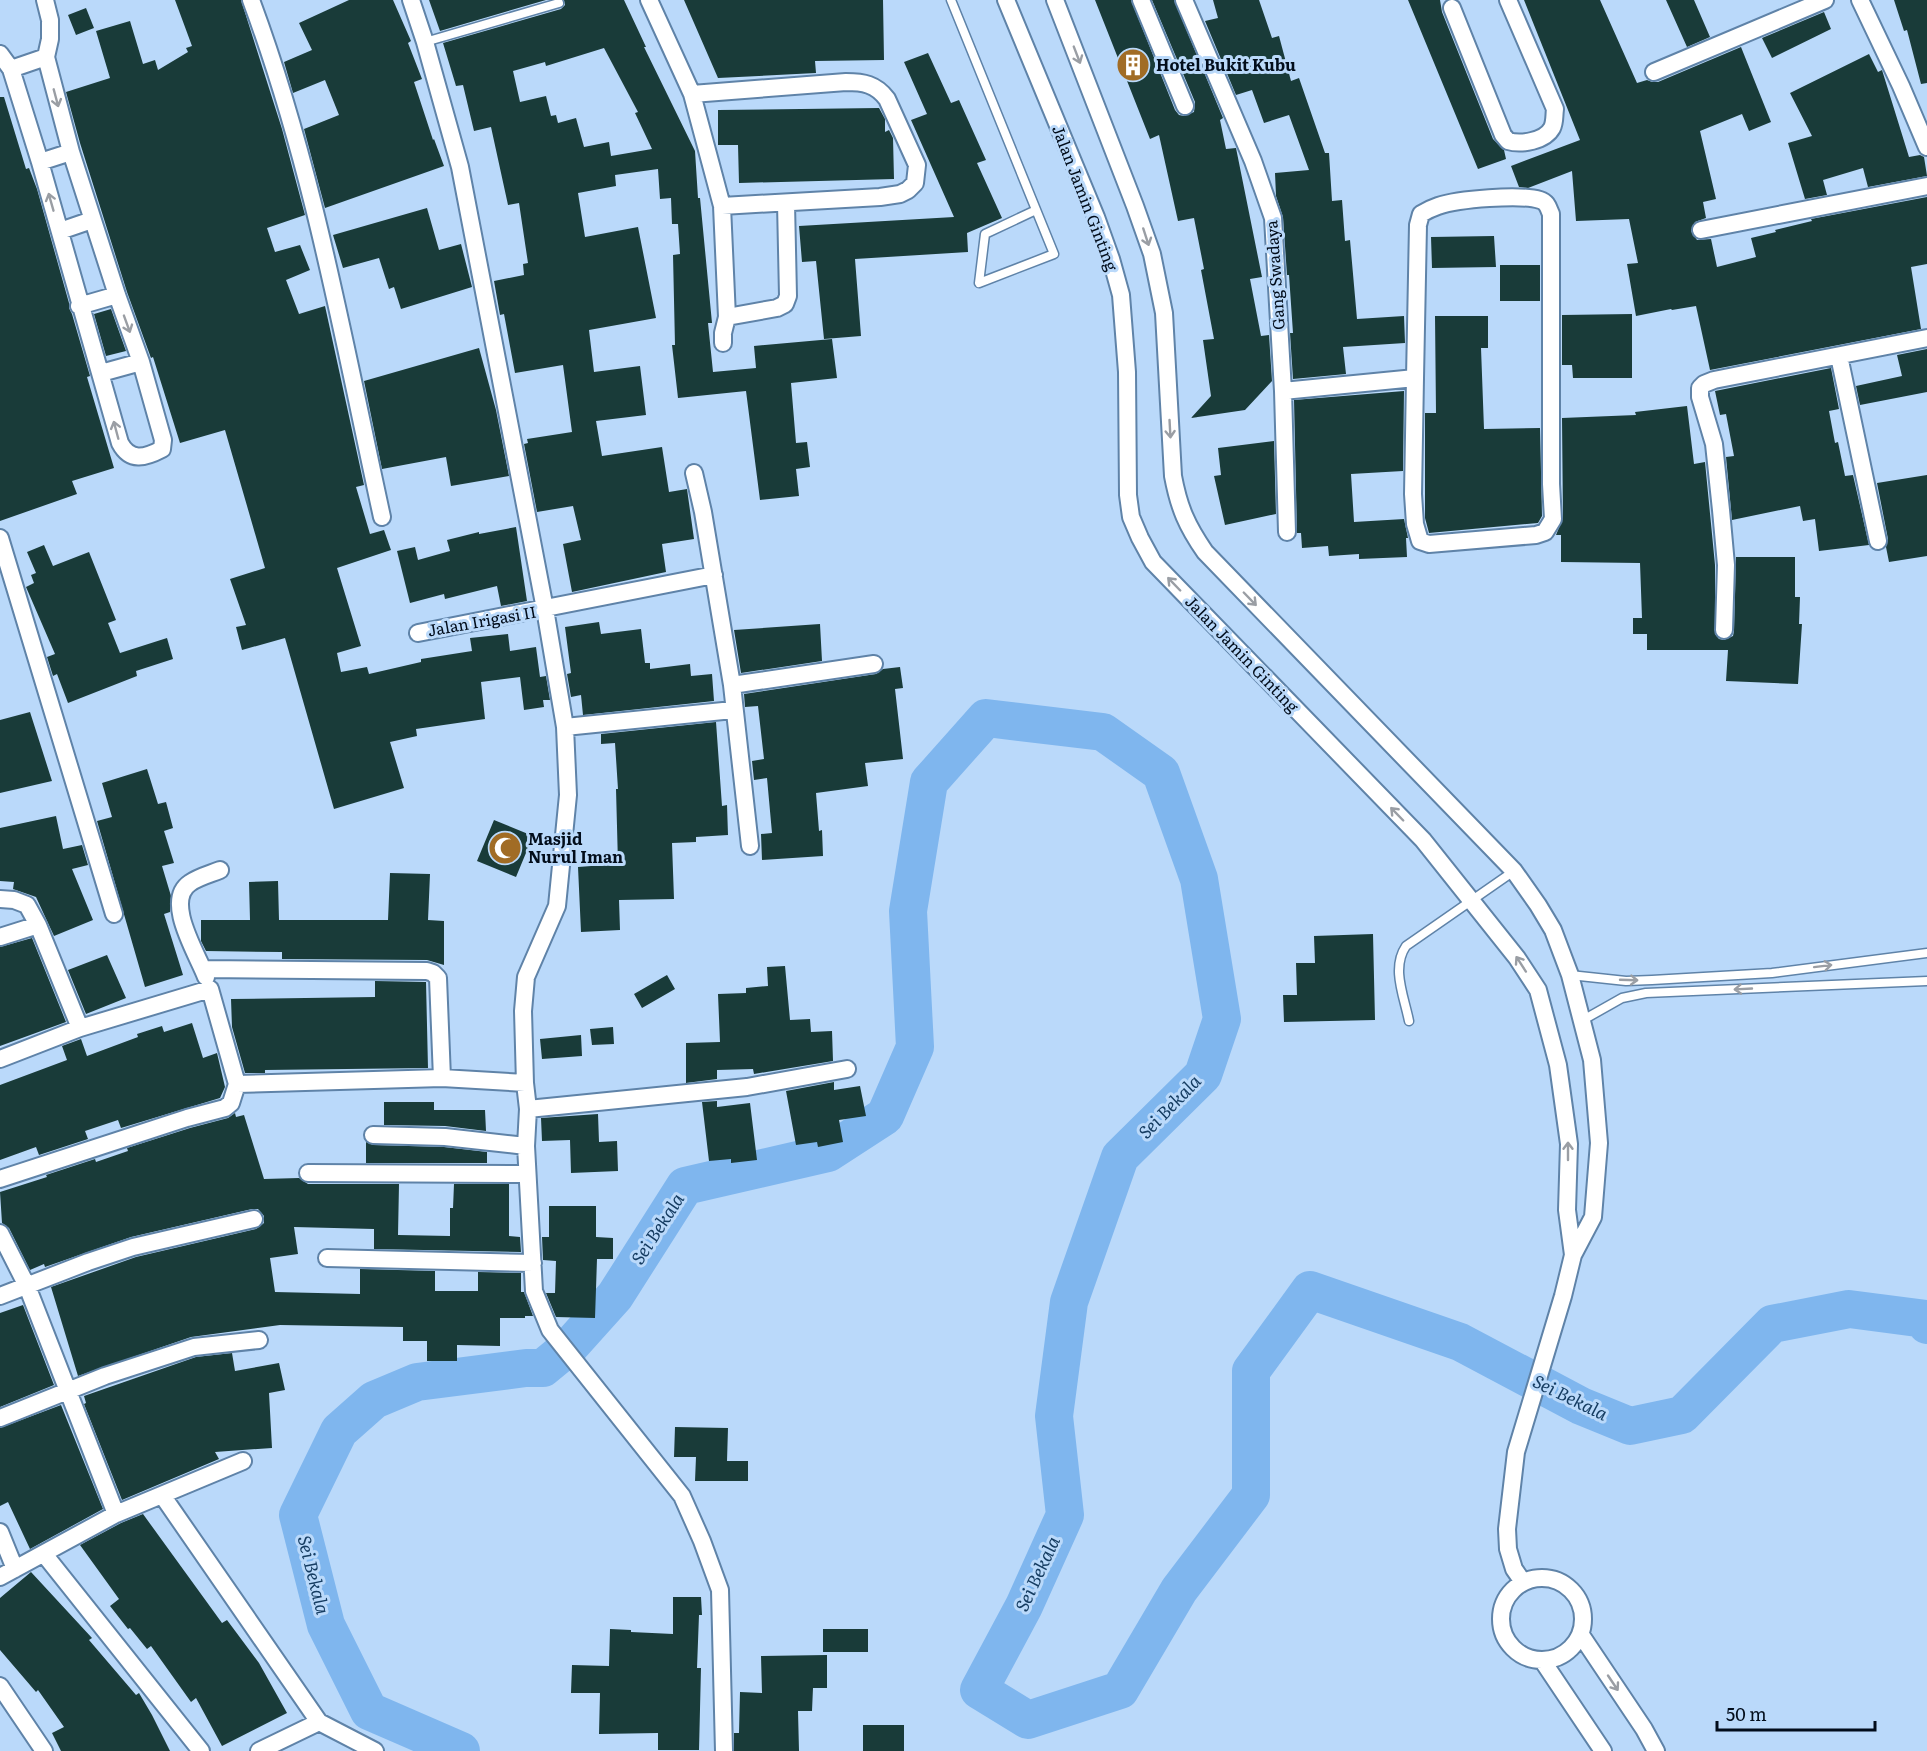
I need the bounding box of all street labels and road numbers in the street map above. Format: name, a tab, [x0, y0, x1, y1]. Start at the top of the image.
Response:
street label: Jalan Jamin Ginting	[1047, 121, 1125, 274]
street label: Gang Swadaya	[1258, 219, 1290, 331]
street label: Jalan Jamin Ginting	[1180, 589, 1305, 717]
street label: Jalan Irigasi II	[426, 599, 538, 641]

